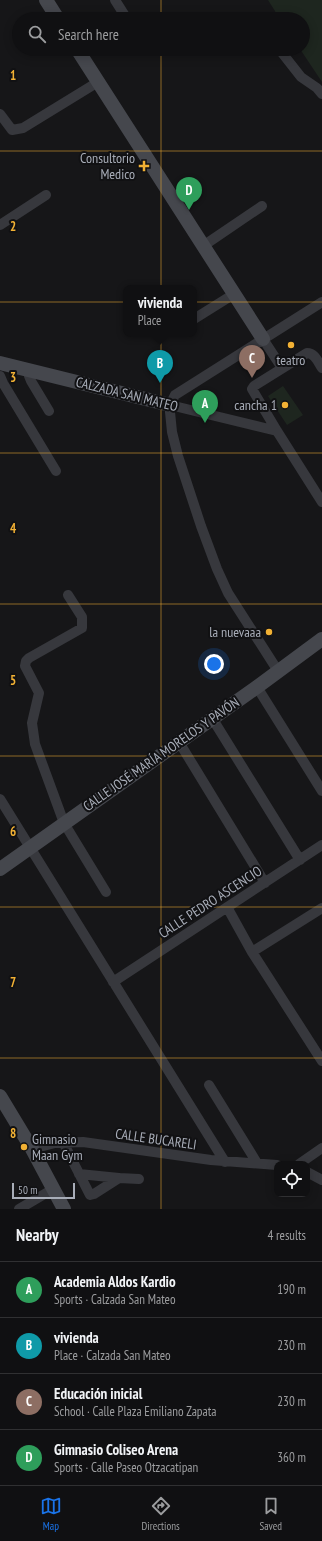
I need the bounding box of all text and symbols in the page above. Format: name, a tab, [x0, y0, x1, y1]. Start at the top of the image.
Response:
search box	[12, 12, 310, 56]
icon: search	[26, 23, 48, 45]
text: Search here	[58, 25, 119, 44]
text: 1	[10, 67, 16, 84]
place label: Consultorio Medico	[80, 149, 135, 183]
marker: Consultorio Medico	[138, 160, 150, 172]
pin: D	[176, 177, 202, 210]
text: 2	[10, 218, 16, 235]
popup	[123, 285, 197, 337]
text: vivienda	[138, 293, 182, 312]
text: Place	[138, 312, 162, 329]
marker: teatro	[286, 340, 296, 350]
pin: C	[239, 345, 265, 378]
pin: B	[147, 350, 173, 383]
place label: teatro	[277, 351, 305, 369]
text: 3	[10, 369, 16, 386]
street label: CALZADA SAN MATEO	[74, 373, 180, 415]
pin: A	[192, 390, 218, 423]
place label: cancha 1	[234, 396, 277, 414]
marker: cancha 1	[280, 400, 290, 410]
text: 4	[10, 520, 17, 537]
place label: la nuevaaa	[209, 623, 261, 641]
marker: la nuevaaa	[264, 627, 274, 637]
your location	[204, 654, 224, 674]
text: 5	[10, 672, 16, 689]
street label: CALLE JOSÉ MARÍA MORELOS Y PAVÓN	[79, 693, 243, 815]
text: 6	[10, 823, 16, 840]
street label: CALLE PEDRO ASCENCIO	[155, 862, 265, 942]
text: 7	[10, 974, 16, 991]
street label: CALLE BUCARELI	[114, 1124, 198, 1154]
text: 8	[10, 1125, 16, 1142]
place label: Gimnasio Maan Gym	[32, 1130, 83, 1164]
marker: Gimnasio Maan Gym	[19, 1142, 29, 1152]
map controls	[274, 1161, 310, 1197]
button: locate	[274, 1161, 310, 1197]
scale bar	[12, 1181, 75, 1200]
text: 50 m	[18, 1183, 37, 1197]
text: Nearby	[16, 1224, 59, 1246]
text: 4 results	[267, 1227, 306, 1244]
text: Academia Aldos Kardio	[54, 1272, 176, 1291]
text: A	[26, 1281, 32, 1298]
text: 190 m	[277, 1281, 306, 1298]
text: Sports · Calzada San Mateo	[54, 1291, 176, 1308]
text: vivienda	[54, 1328, 99, 1347]
text: B	[26, 1337, 32, 1354]
text: 230 m	[277, 1337, 306, 1354]
text: Place · Calzada San Mateo	[54, 1347, 171, 1364]
text: Educación inicial	[54, 1384, 142, 1403]
text: C	[26, 1393, 32, 1410]
text: 230 m	[277, 1393, 306, 1410]
text: School · Calle Plaza Emiliano Zapata	[54, 1403, 216, 1420]
text: Gimnasio Coliseo Arena	[54, 1440, 178, 1459]
text: D	[26, 1449, 32, 1466]
text: 360 m	[277, 1449, 306, 1466]
text: Sports · Calle Paseo Otzacatipan	[54, 1459, 198, 1476]
tab: Map	[40, 1495, 62, 1533]
tab: Directions	[142, 1495, 180, 1533]
tab: Saved	[259, 1495, 282, 1533]

